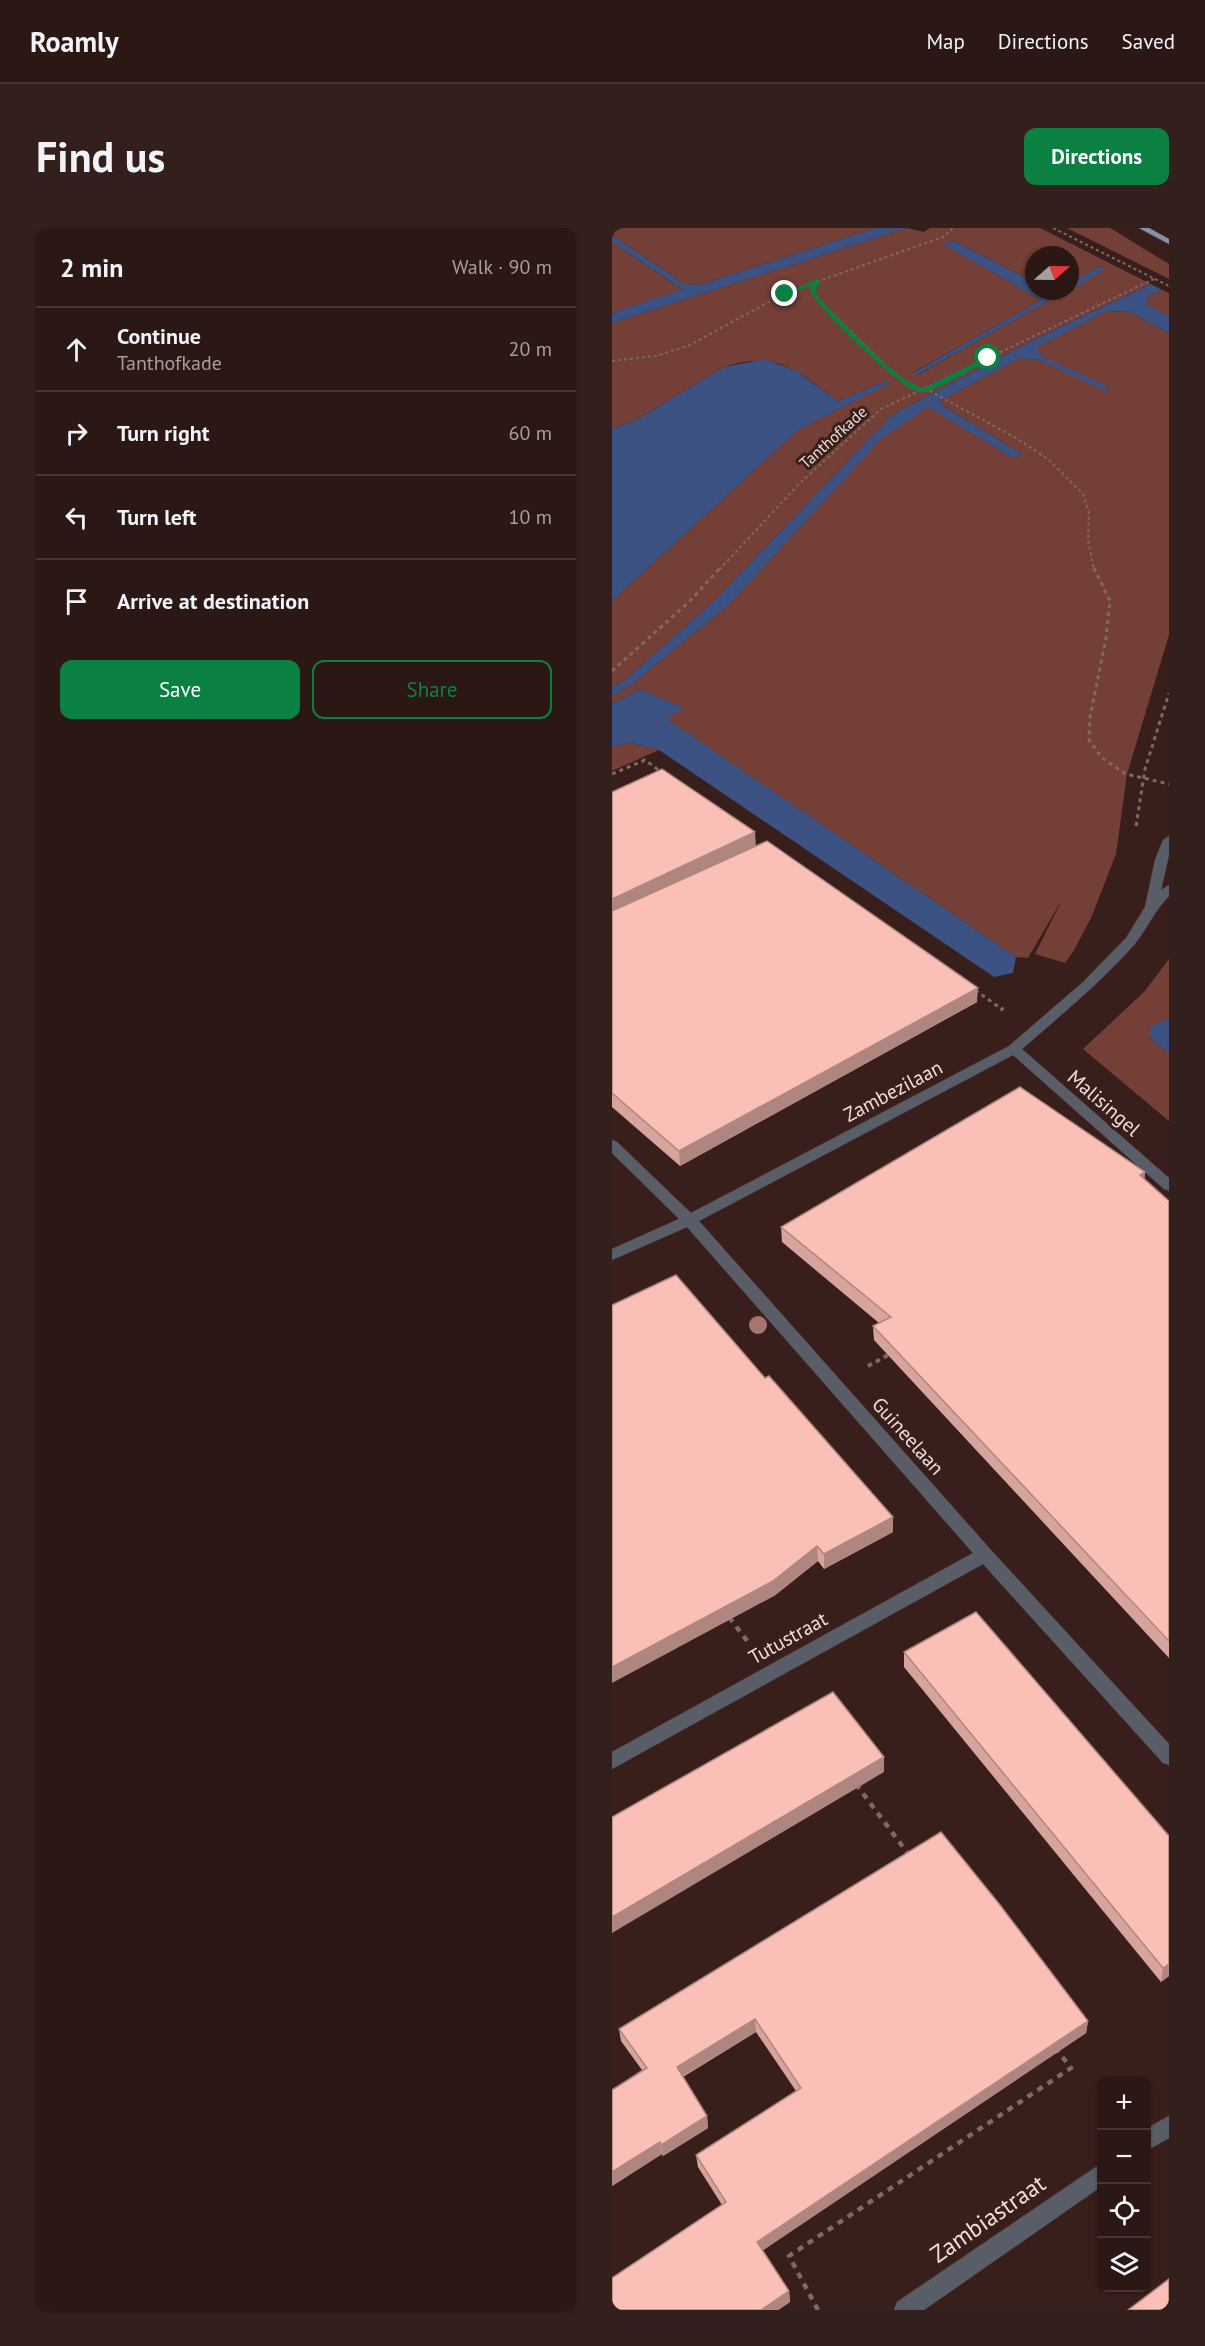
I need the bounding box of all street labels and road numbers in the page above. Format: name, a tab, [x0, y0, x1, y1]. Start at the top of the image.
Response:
street label: Tanthofkade	[795, 402, 871, 472]
street label: Zambezilaan	[839, 1054, 947, 1128]
street label: Malisingel	[1062, 1064, 1146, 1142]
street label: Guineelaan	[866, 1392, 950, 1480]
street label: Tutustraat	[744, 1606, 832, 1670]
street label: Zambiastraat	[924, 2168, 1051, 2270]

